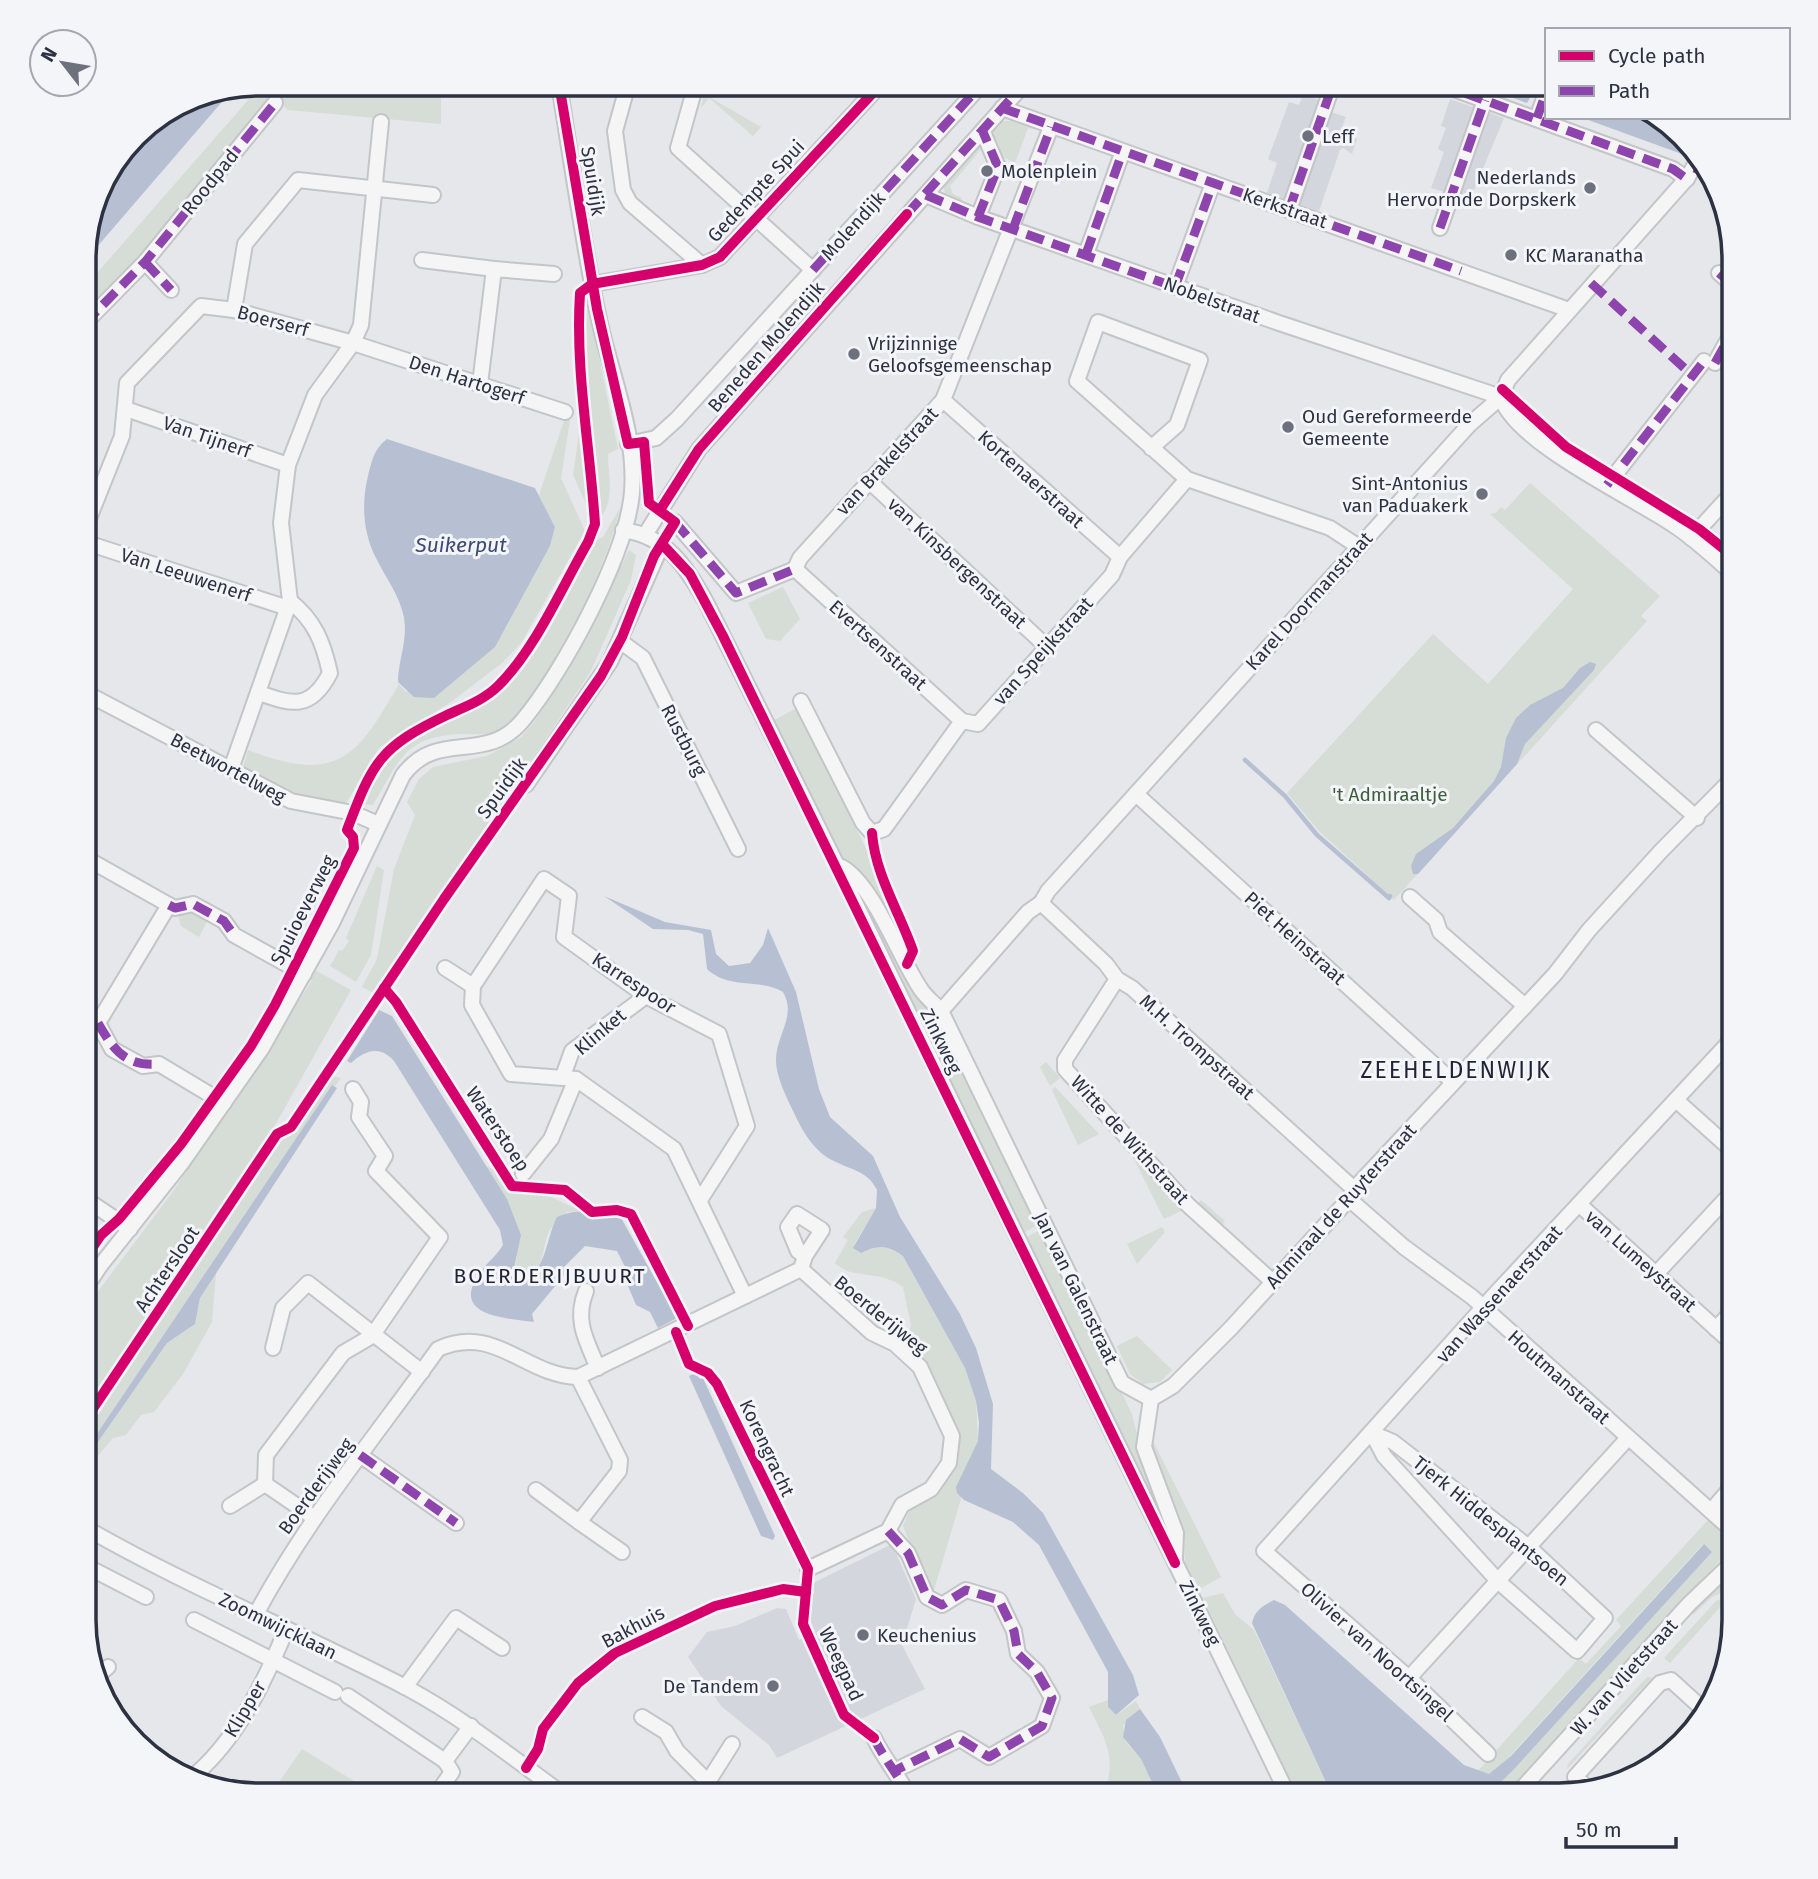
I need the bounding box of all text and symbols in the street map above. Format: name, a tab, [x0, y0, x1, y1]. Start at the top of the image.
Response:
north arrow	[28, 28, 98, 98]
legend	[1545, 28, 1790, 119]
text: N	[36, 43, 62, 66]
text: Cycle path	[1608, 43, 1706, 69]
text: Path	[1608, 78, 1650, 104]
place label: Leff	[1322, 125, 1356, 148]
marker: Leff	[1300, 128, 1316, 144]
street label: Gedempte Spui	[703, 135, 809, 247]
street label: Roodpad	[177, 145, 243, 219]
street label: Spuidijk	[576, 145, 610, 218]
place label: Molenplein	[1001, 160, 1097, 183]
marker: Molenplein	[979, 163, 995, 179]
place label: Nederlands Hervormde Dorpskerk	[1387, 166, 1576, 211]
marker: Nederlands Hervormde Dorpskerk	[1582, 180, 1598, 196]
street label: Kerkstraat	[1240, 183, 1331, 233]
street label: Molendijk	[816, 187, 890, 265]
place label: KC Maranatha	[1525, 244, 1644, 267]
marker: KC Maranatha	[1503, 247, 1519, 263]
street label: Nobelstraat	[1161, 272, 1264, 328]
street label: Beneden Molendijk	[703, 277, 829, 417]
street label: Boerserf	[235, 300, 313, 342]
place label: Vrijzinnige Geloofsgemeenschap	[868, 332, 1052, 377]
marker: Vrijzinnige Geloofsgemeenschap	[846, 346, 862, 362]
street label: Den Hartogerf	[406, 350, 529, 410]
street label: van Brakelstraat	[831, 402, 943, 520]
place label: Oud Gereformeerde Gemeente	[1302, 405, 1472, 450]
street label: Van Tijnerf	[160, 411, 256, 463]
marker: Oud Gereformeerde Gemeente	[1280, 419, 1296, 435]
street label: Kortenaerstraat	[973, 425, 1089, 533]
place label: Sint-Antonius van Paduakerk	[1342, 472, 1468, 517]
marker: Sint-Antonius van Paduakerk	[1474, 486, 1490, 502]
street label: van Kinsbergenstraat	[883, 493, 1031, 633]
street label: Karel Doormanstraat	[1241, 527, 1377, 675]
water label: Suikerput	[414, 532, 507, 558]
street label: Van Leeuwenerf	[118, 543, 256, 607]
street label: van Speijkstraat	[988, 592, 1098, 710]
street label: Evertsenstraat	[824, 595, 932, 695]
street label: Rustburg	[656, 700, 712, 780]
street label: Beetwortelweg	[166, 728, 290, 808]
street label: Spuidijk	[472, 753, 532, 823]
park label: 't Admiraaltje	[1332, 783, 1448, 806]
street label: Spuioeverweg	[265, 851, 341, 969]
street label: Piet Heinstraat	[1240, 887, 1350, 990]
street label: Karrespoor	[588, 947, 681, 1019]
street label: M.H. Trompstraat	[1135, 989, 1259, 1105]
street label: Klinket	[570, 1004, 630, 1060]
street label: Zinkweg	[915, 1005, 967, 1078]
district label: ZEEHELDENWIJK	[1360, 1056, 1552, 1084]
street label: Witte de Withstraat	[1066, 1071, 1194, 1209]
street label: Waterstoep	[461, 1082, 535, 1176]
street label: Admiraal de Ruyterstraat	[1261, 1119, 1421, 1293]
street label: van Lumeystraat	[1581, 1205, 1701, 1317]
street label: Jan van Galenstraat	[1029, 1208, 1123, 1368]
street label: van Wassenaerstraat	[1431, 1220, 1567, 1368]
street label: Achtersloot	[130, 1222, 204, 1316]
district label: BOERDERIJBUURT	[453, 1263, 647, 1289]
street label: Boerderijweg	[830, 1270, 932, 1360]
street label: Houtmanstraat	[1503, 1325, 1615, 1429]
street label: Korengracht	[735, 1396, 800, 1500]
street label: Boerderijweg	[273, 1433, 359, 1539]
street label: Tjerk Hiddesplantsoen	[1408, 1451, 1574, 1591]
street label: Zinkweg	[1174, 1577, 1226, 1650]
street label: Olivier van Noortsingel	[1296, 1577, 1458, 1727]
street label: Zoomwijcklaan	[215, 1588, 341, 1664]
street label: Bakhuis	[598, 1601, 669, 1653]
street label: W. van Vlietstraat	[1566, 1614, 1682, 1740]
street label: Weegpad	[814, 1623, 868, 1705]
place label: Keuchenius	[877, 1624, 976, 1647]
marker: Keuchenius	[855, 1627, 871, 1643]
place label: De Tandem	[663, 1675, 759, 1698]
street label: Klipper	[219, 1676, 271, 1742]
marker: De Tandem	[765, 1678, 781, 1694]
scale bar	[1566, 1806, 1676, 1850]
text: 50 m	[1576, 1817, 1622, 1843]

